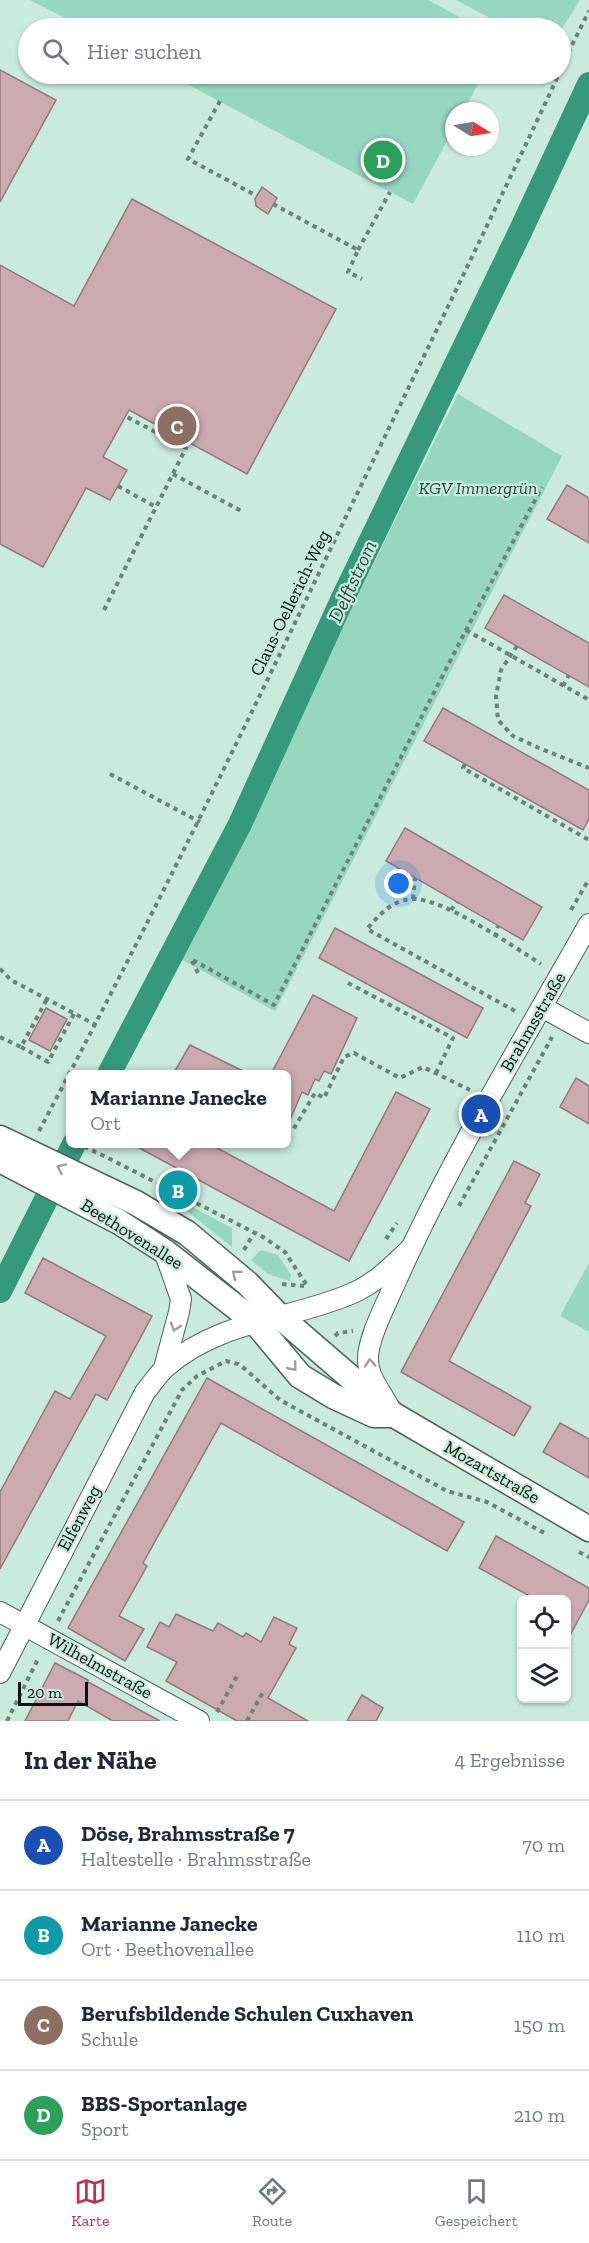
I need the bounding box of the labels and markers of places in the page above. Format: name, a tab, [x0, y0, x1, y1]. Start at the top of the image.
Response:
pin: D	[364, 138, 403, 182]
pin: C	[158, 404, 196, 448]
pin: A	[462, 1092, 500, 1136]
pin: B	[158, 1168, 198, 1212]

